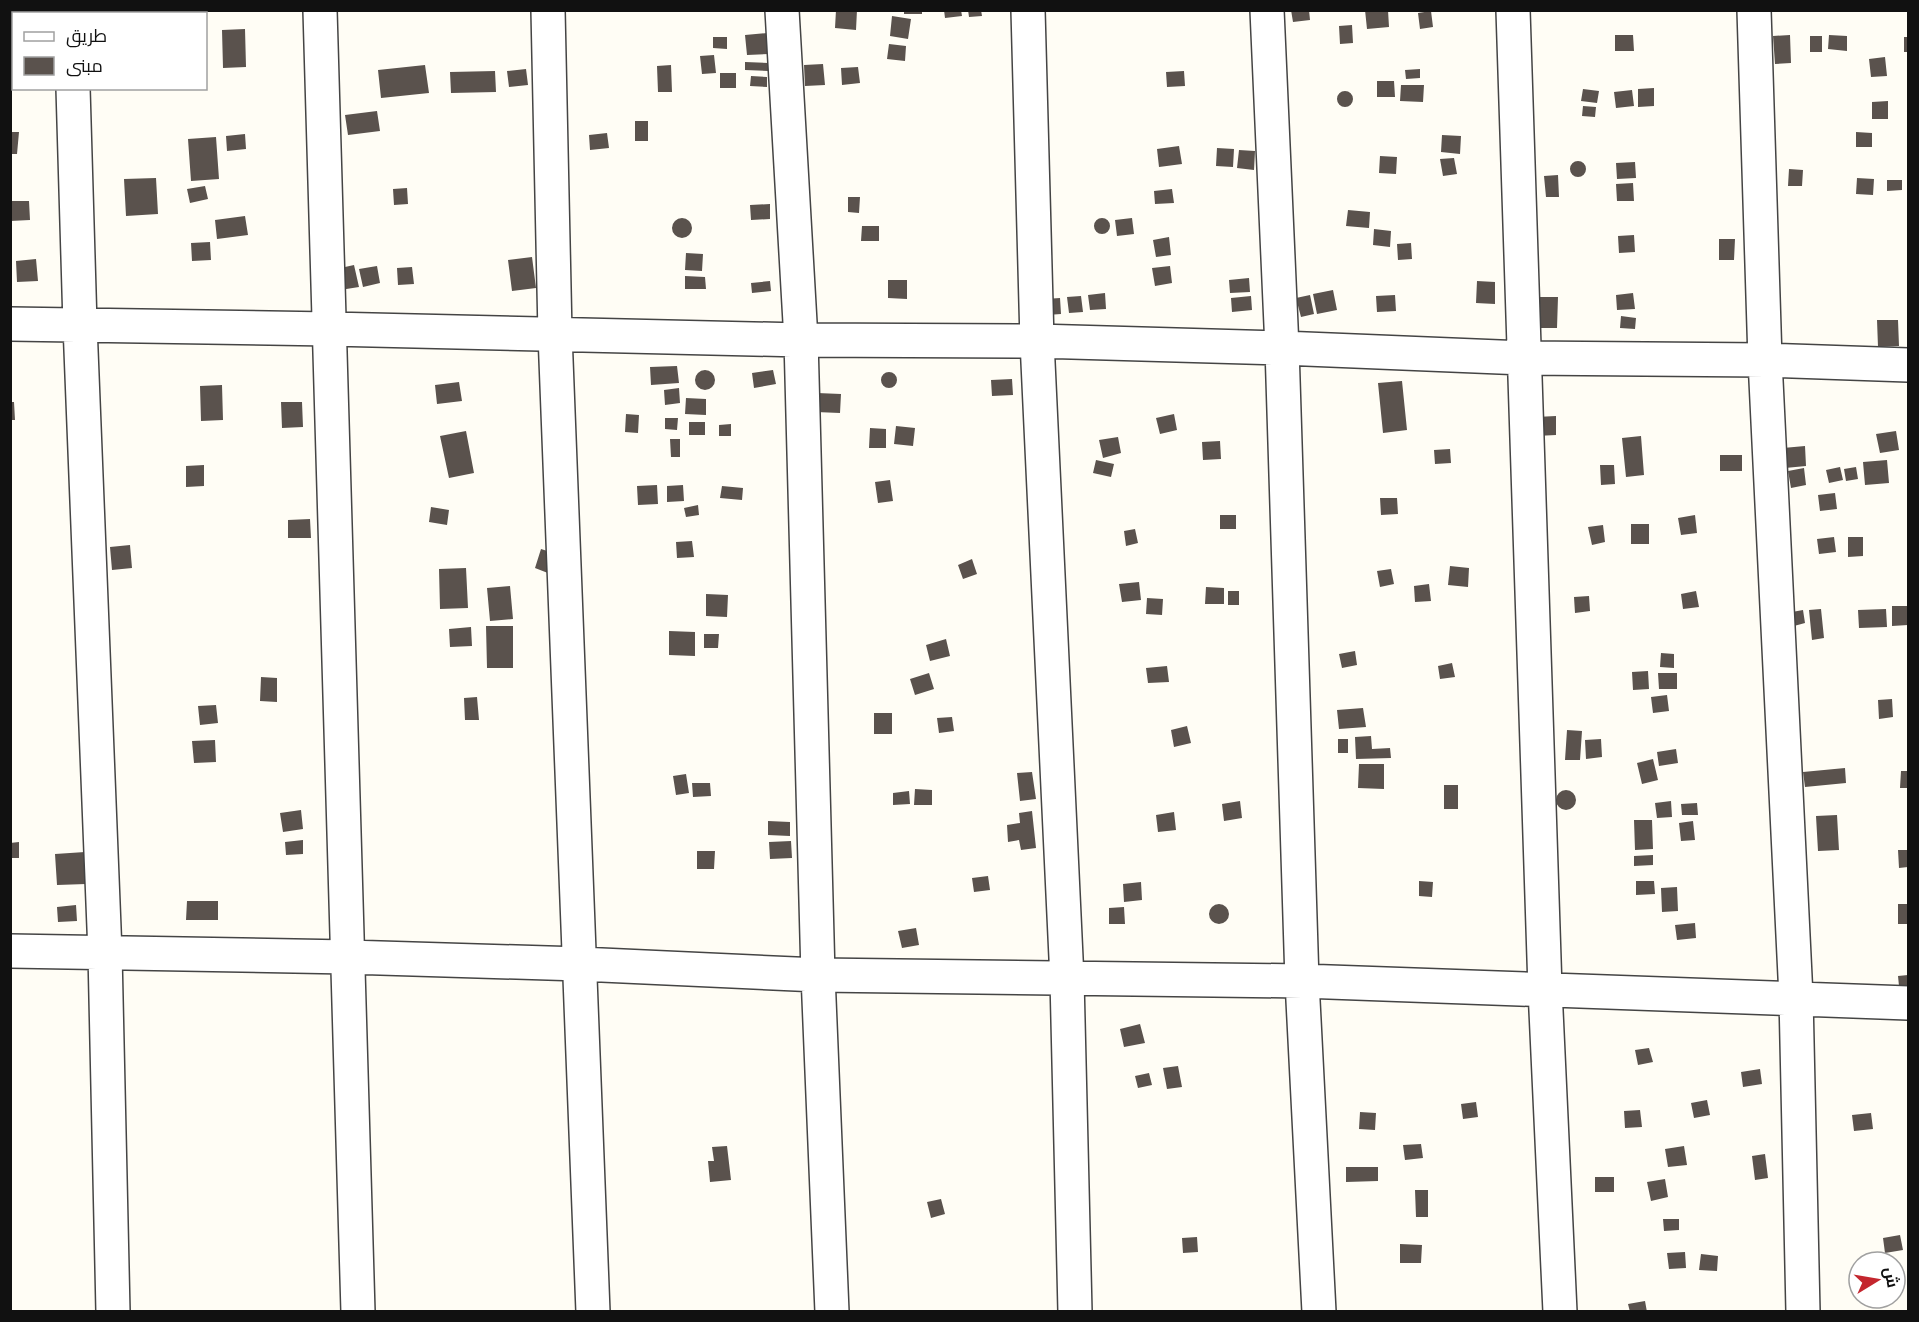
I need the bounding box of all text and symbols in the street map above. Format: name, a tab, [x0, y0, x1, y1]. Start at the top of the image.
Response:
legend	[12, 12, 207, 90]
text: طريق	[66, 26, 107, 48]
text: مبنى	[66, 56, 103, 77]
north arrow	[1847, 1250, 1907, 1310]
text: ش	[1880, 1266, 1902, 1289]

